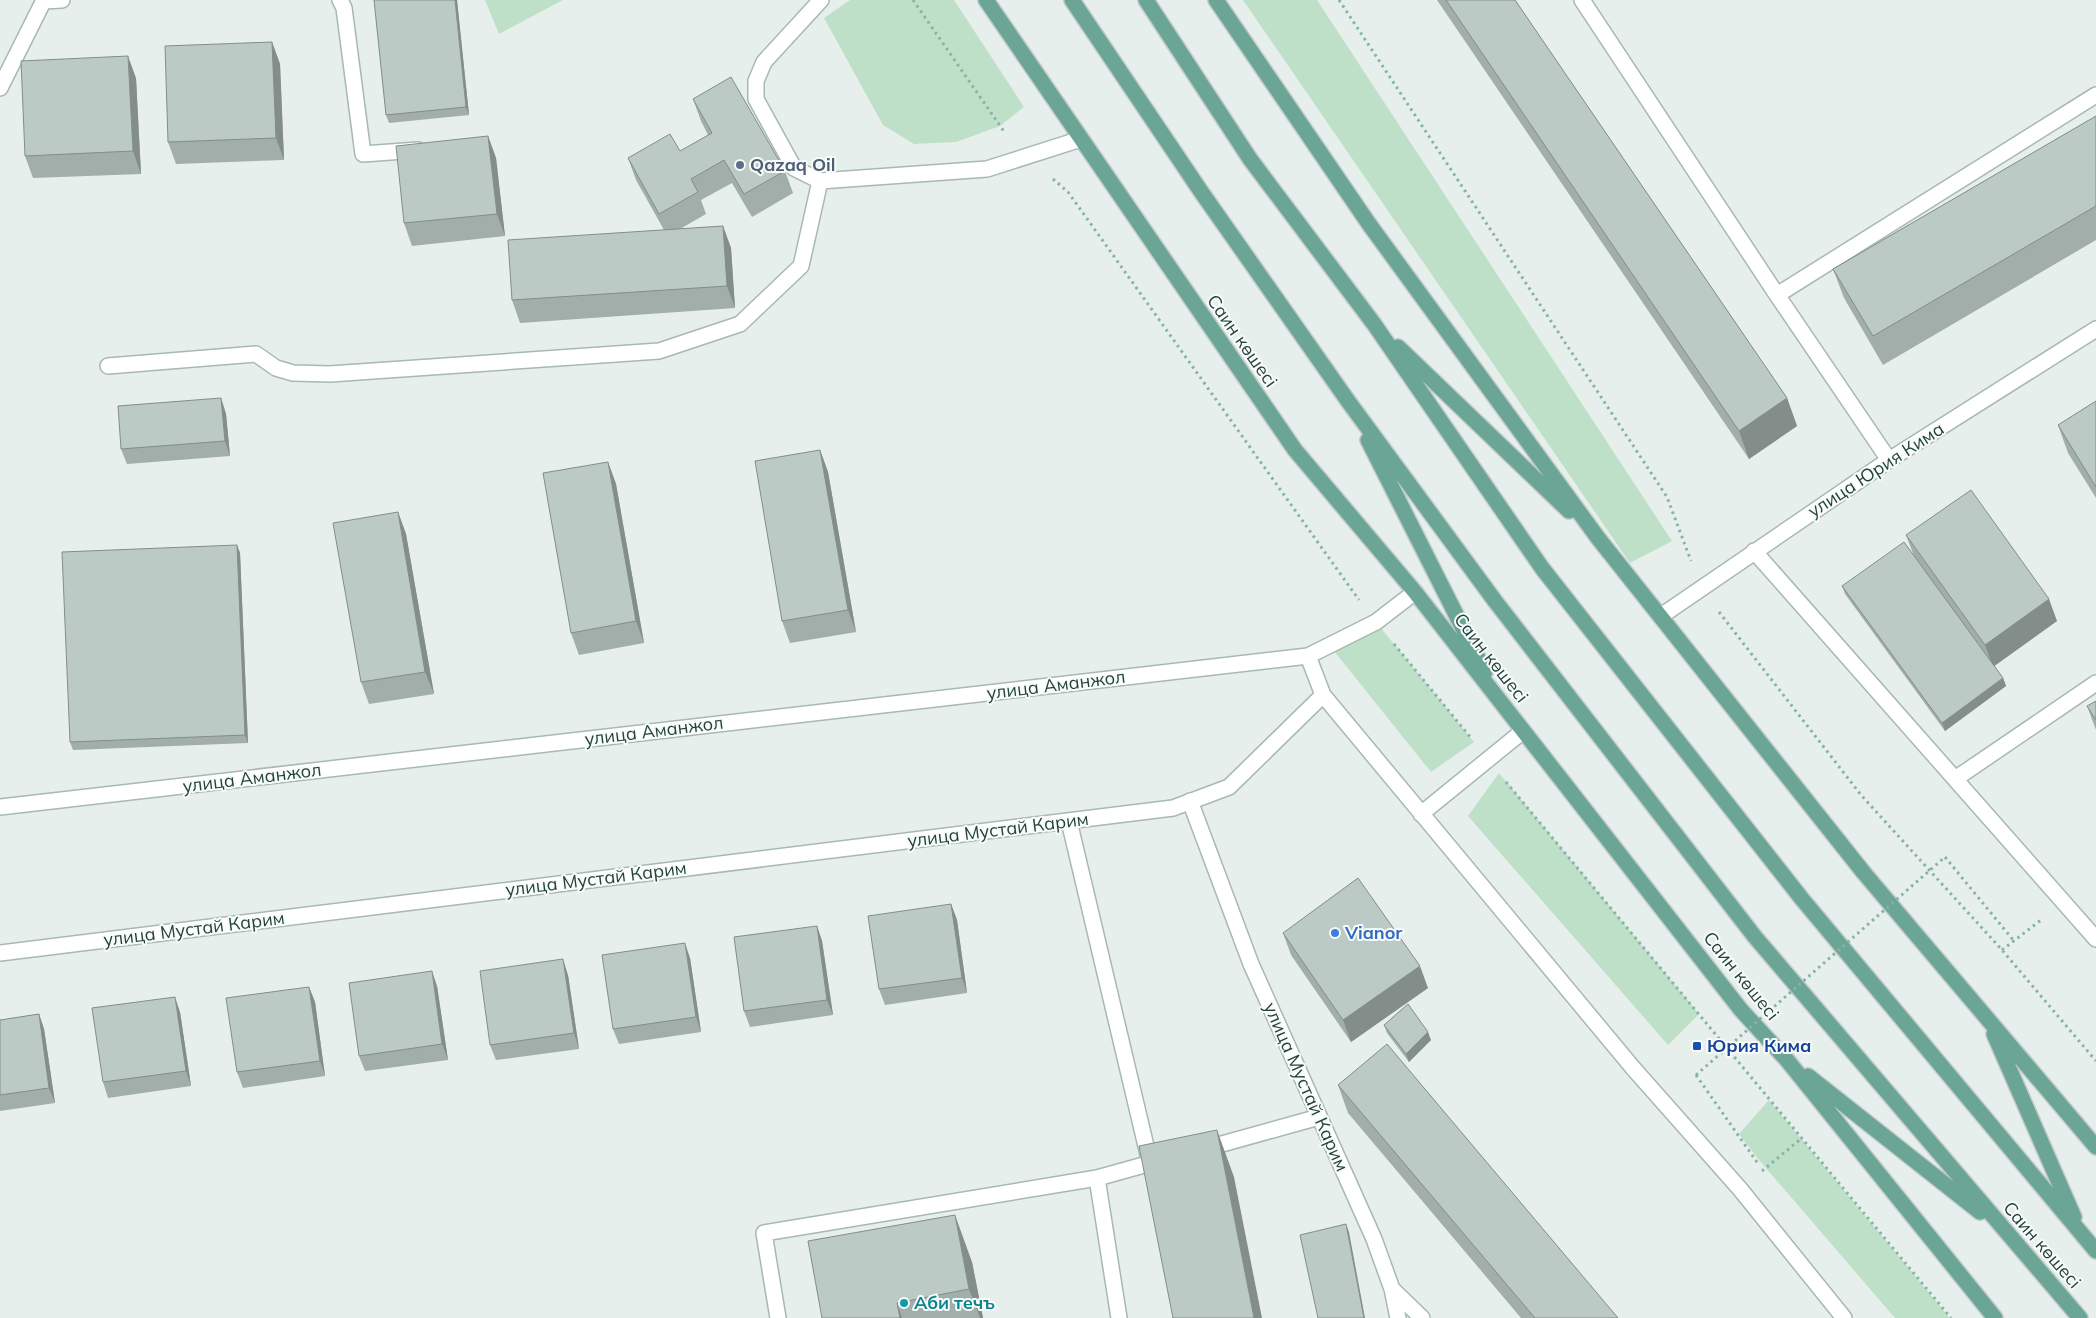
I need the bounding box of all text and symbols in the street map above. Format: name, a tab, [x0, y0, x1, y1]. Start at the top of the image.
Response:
place label: Qazaq Oil	[750, 153, 836, 176]
marker: Qazaq Oil	[734, 159, 746, 171]
street label: Саин көшесі	[1202, 290, 1283, 391]
street label: улица Юрия Кима	[1803, 417, 1948, 522]
street label: Саин көшесі	[1449, 608, 1534, 707]
street label: улица Аманжол	[985, 665, 1127, 704]
street label: улица Аманжол	[583, 711, 725, 750]
street label: улица Аманжол	[181, 758, 323, 797]
street label: улица Мустай Карим	[906, 807, 1090, 852]
street label: улица Мустай Карим	[504, 856, 688, 901]
street label: улица Мустай Карим	[102, 906, 286, 951]
place label: Vianor	[1344, 921, 1403, 944]
marker: Vianor	[1329, 927, 1341, 939]
street label: Саин көшесі	[1699, 927, 1784, 1025]
street label: улица Мустай Карим	[1259, 999, 1354, 1175]
place label: Юрия Кима	[1707, 1034, 1811, 1057]
marker: Юрия Кима	[1691, 1040, 1703, 1052]
street label: Саин көшесі	[1998, 1196, 2086, 1293]
place label: Аби течъ	[914, 1291, 995, 1314]
marker: Аби течъ	[898, 1297, 910, 1309]

